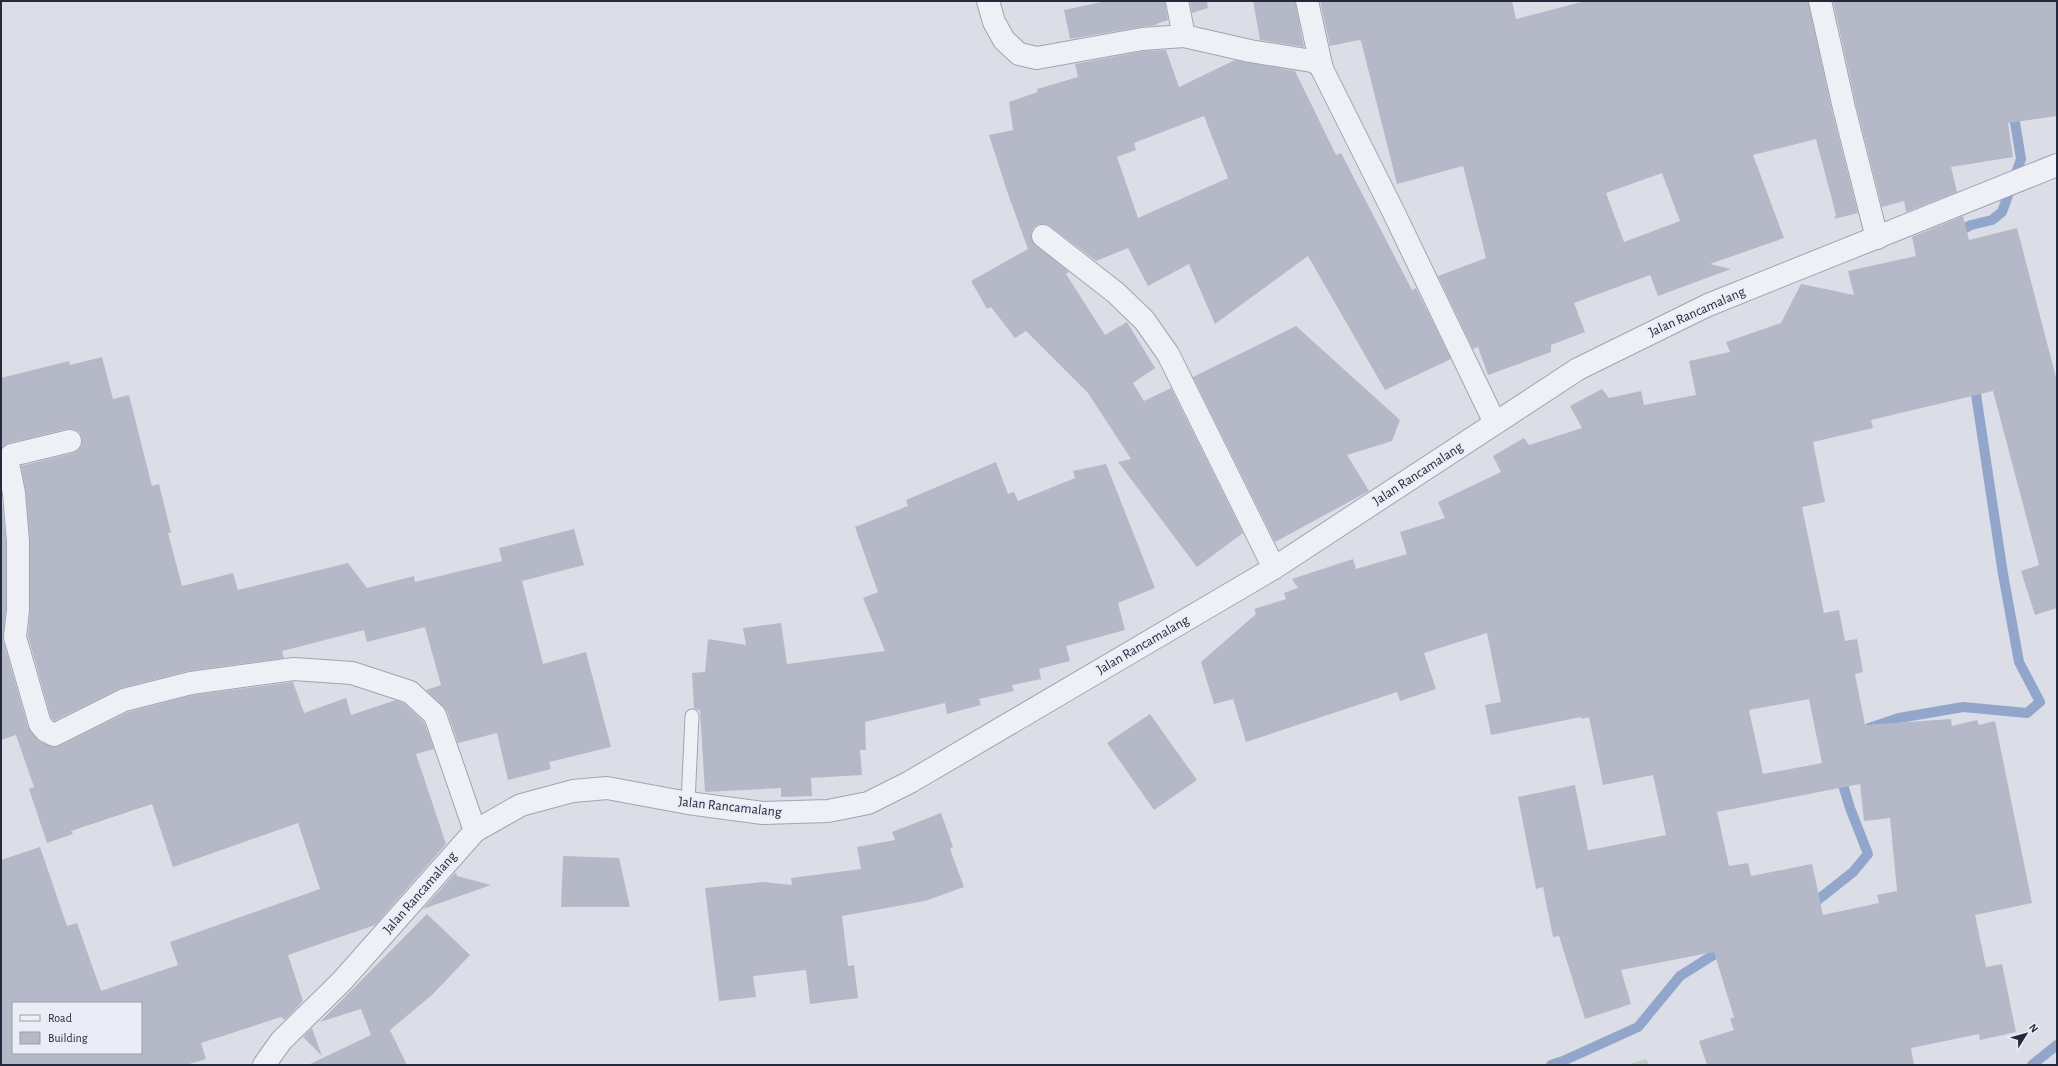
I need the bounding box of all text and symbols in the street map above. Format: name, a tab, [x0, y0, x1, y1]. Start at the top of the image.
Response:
street label: Jalan Rancamalang	[1647, 284, 1747, 340]
street label: Jalan Rancamalang	[1371, 440, 1466, 508]
street label: Jalan Rancamalang	[1094, 613, 1192, 677]
street label: Jalan Rancamalang	[678, 795, 783, 819]
street label: Jalan Rancamalang	[381, 849, 460, 937]
legend	[12, 1002, 142, 1054]
text: Road	[48, 1012, 72, 1024]
north arrow	[2006, 1014, 2046, 1054]
text: N	[2027, 1022, 2040, 1035]
text: Building	[48, 1032, 88, 1044]

